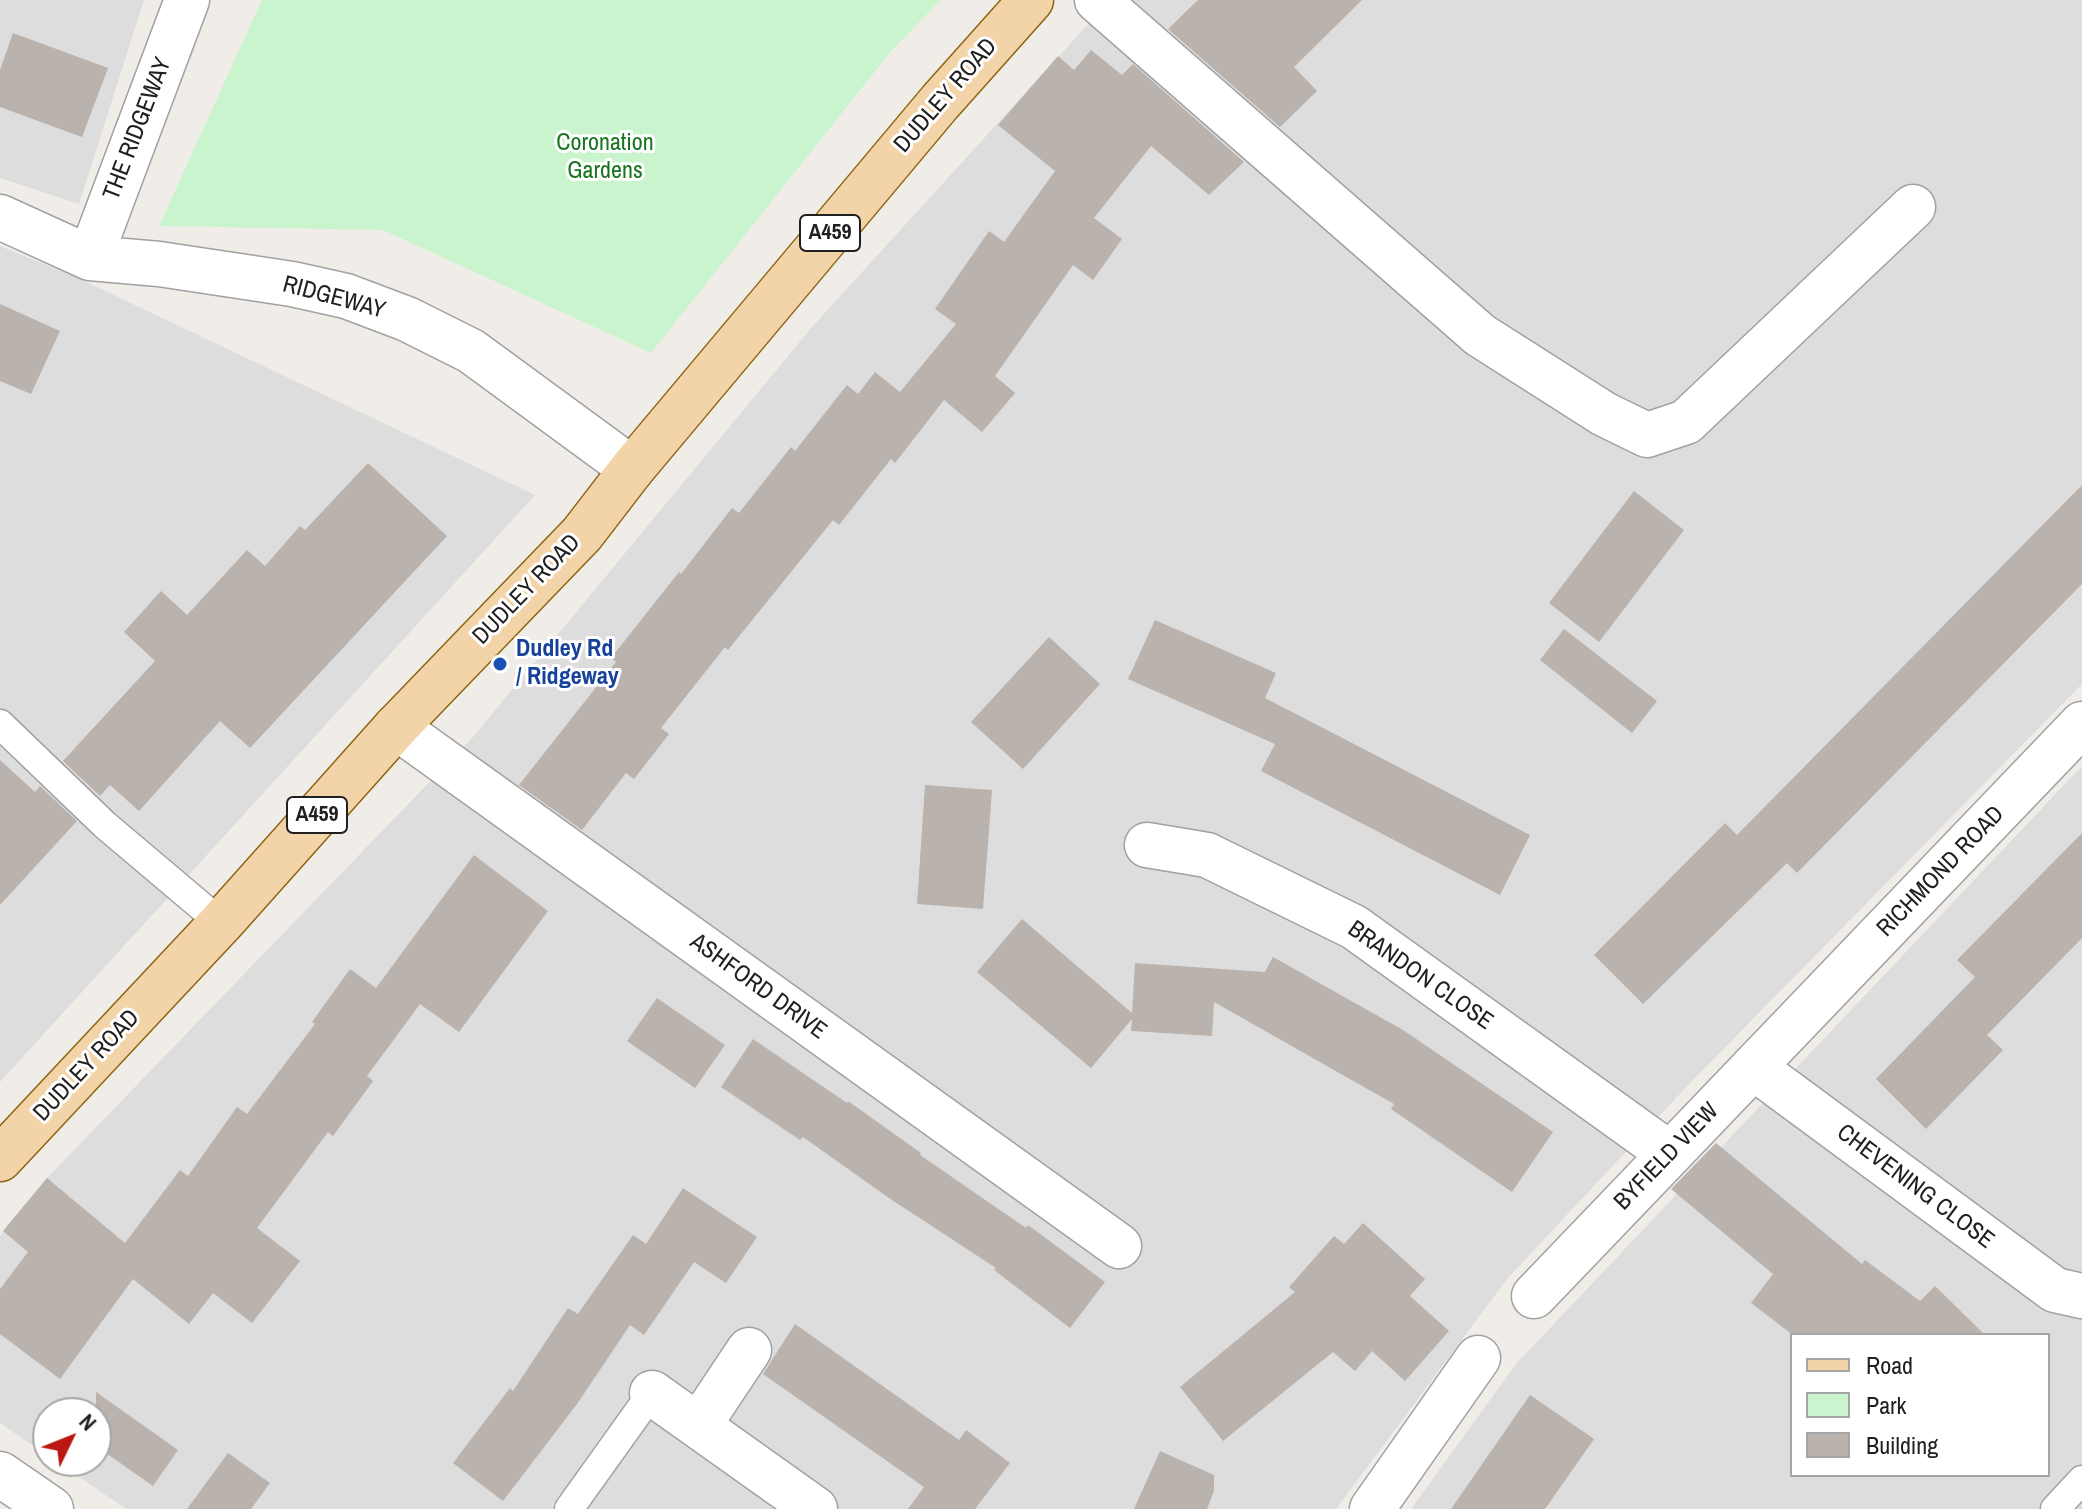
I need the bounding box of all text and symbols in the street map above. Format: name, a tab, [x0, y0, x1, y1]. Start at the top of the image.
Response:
street label: DUDLEY ROAD	[889, 33, 1003, 159]
street label: THE RIDGEWAY	[98, 54, 178, 204]
park label: Coronation Gardens	[556, 130, 654, 186]
road number: A459	[800, 215, 860, 251]
street label: RIDGEWAY	[280, 271, 388, 325]
street label: DUDLEY ROAD	[467, 529, 587, 651]
place label: Dudley Rd / Ridgeway	[516, 636, 619, 692]
marker: Dudley Rd / Ridgeway	[491, 655, 509, 673]
road number: A459	[287, 797, 347, 833]
street label: RICHMOND ROAD	[1871, 801, 2011, 943]
street label: BRANDON CLOSE	[1342, 915, 1498, 1037]
street label: ASHFORD DRIVE	[684, 928, 832, 1046]
street label: DUDLEY ROAD	[28, 1004, 146, 1128]
street label: BYFIELD VIEW	[1609, 1097, 1725, 1217]
street label: CHEVENING CLOSE	[1831, 1119, 1999, 1255]
legend	[1790, 1333, 2050, 1477]
text: Road	[1866, 1349, 1913, 1381]
text: Park	[1866, 1389, 1906, 1421]
north arrow	[32, 1397, 112, 1477]
text: N	[73, 1407, 104, 1437]
text: Building	[1866, 1429, 1938, 1461]

